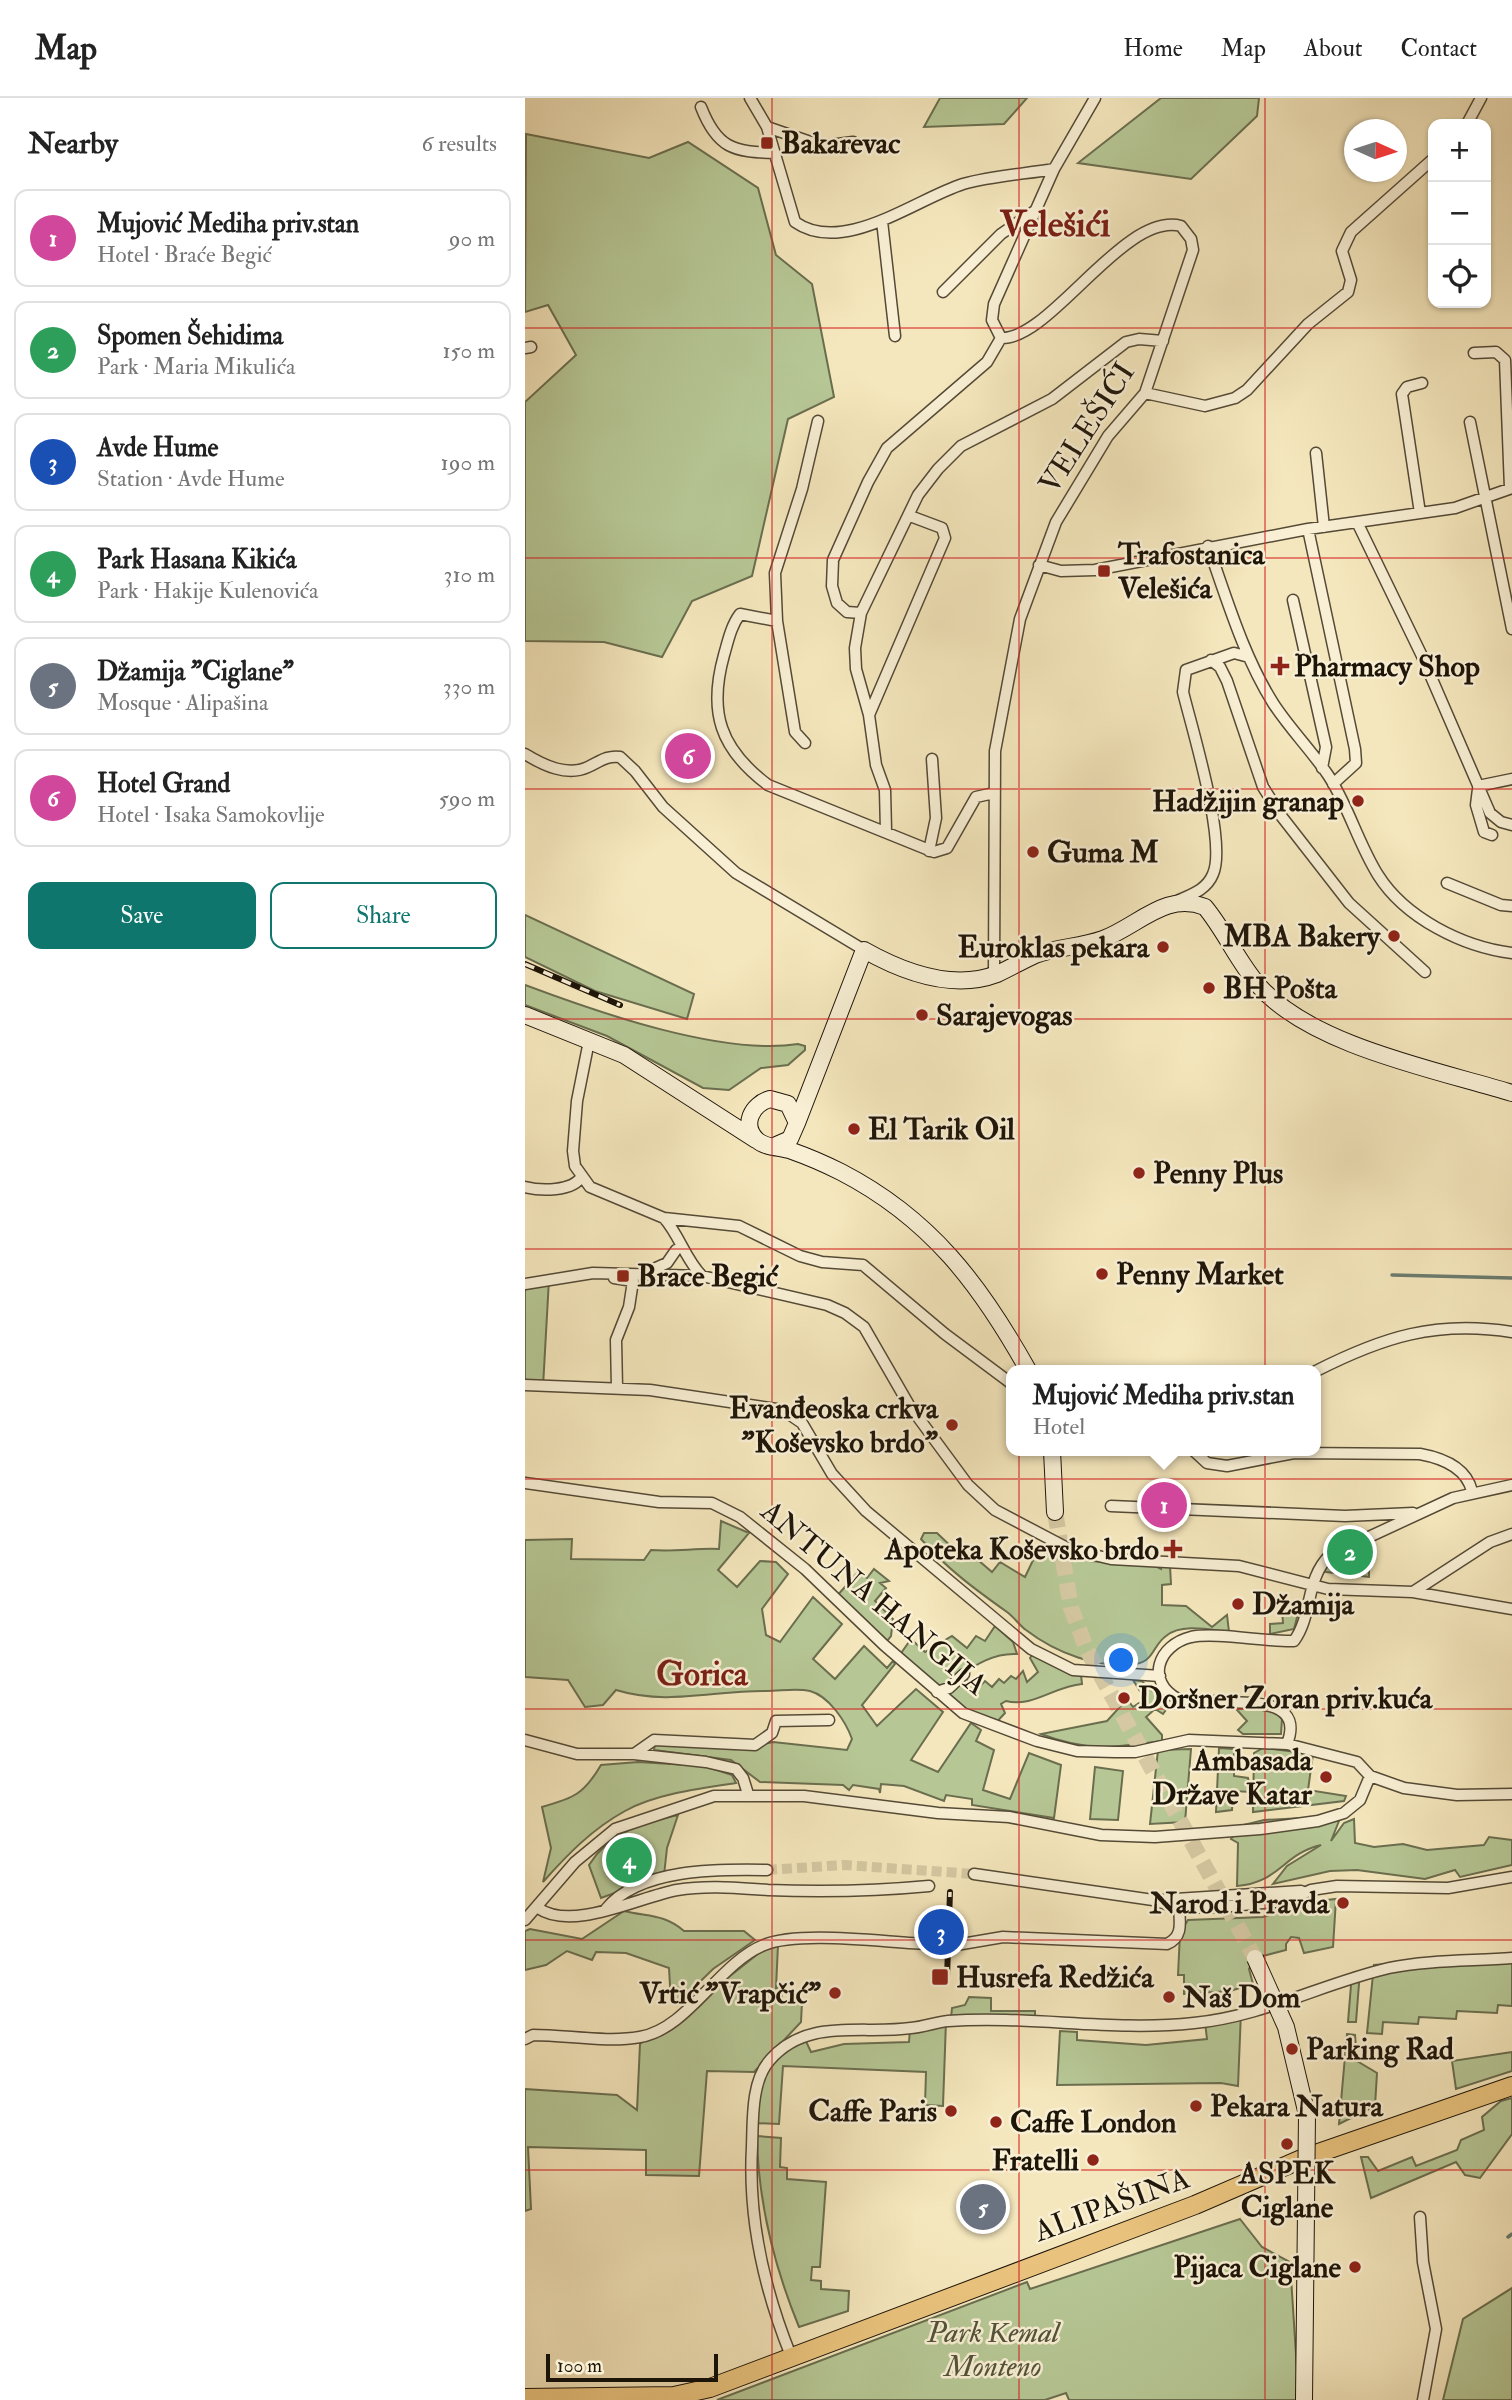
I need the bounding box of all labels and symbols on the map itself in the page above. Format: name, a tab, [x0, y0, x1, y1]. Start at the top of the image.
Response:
north arrow	[1344, 119, 1407, 182]
place label: Bakarevac	[781, 125, 900, 162]
marker: Bakarevac	[759, 135, 775, 151]
district label: Velešići	[1000, 201, 1110, 248]
street label: VELEŠIĆI	[1030, 355, 1143, 500]
place label: Trafostanica Velešića	[1117, 536, 1266, 607]
marker: Trafostanica Velešića	[1096, 563, 1112, 579]
place label: Pharmacy Shop	[1294, 648, 1480, 685]
marker: Pharmacy Shop	[1272, 658, 1288, 674]
pin: 6	[665, 730, 711, 782]
place label: Hadžijin granap	[1152, 783, 1344, 820]
marker: Hadžijin granap	[1350, 793, 1366, 809]
place label: Guma M	[1047, 834, 1159, 871]
marker: Guma M	[1025, 844, 1041, 860]
place label: MBA Bakery	[1222, 918, 1382, 955]
marker: MBA Bakery	[1386, 928, 1402, 944]
place label: Euroklas pekara	[958, 929, 1151, 966]
marker: Euroklas pekara	[1155, 939, 1171, 955]
place label: BH Pošta	[1223, 970, 1339, 1007]
marker: BH Pošta	[1201, 980, 1217, 996]
place label: Sarajevogas	[936, 997, 1073, 1034]
marker: Sarajevogas	[914, 1007, 930, 1023]
place label: El Tarik Oil	[868, 1111, 1015, 1148]
marker: El Tarik Oil	[846, 1121, 862, 1137]
place label: Penny Plus	[1153, 1155, 1283, 1192]
marker: Penny Plus	[1131, 1165, 1147, 1181]
place label: Penny Market	[1116, 1256, 1284, 1293]
place label: Brace Begić	[637, 1258, 779, 1295]
marker: Penny Market	[1094, 1266, 1110, 1282]
marker: Brace Begić	[615, 1268, 631, 1284]
place label: Evanđeoska crkva "Koševsko brdo"	[729, 1390, 940, 1461]
marker: Evanđeoska crkva "Koševsko brdo"	[944, 1417, 960, 1433]
pin: 1	[1141, 1479, 1187, 1531]
street label: ANTUNA HANGIJA	[753, 1492, 995, 1703]
pin: 2	[1327, 1526, 1373, 1578]
place label: Apoteka Koševsko brdo	[883, 1531, 1159, 1568]
marker: Apoteka Koševsko brdo	[1165, 1541, 1181, 1557]
place label: Džamija	[1252, 1586, 1355, 1623]
marker: Džamija	[1230, 1596, 1246, 1612]
your location	[1104, 1643, 1138, 1677]
district label: Gorica	[656, 1654, 749, 1695]
place label: Doršner Zoran priv.kuća	[1138, 1680, 1434, 1717]
marker: Doršner Zoran priv.kuća	[1116, 1690, 1132, 1706]
place label: Ambasada Države Katar	[1152, 1742, 1314, 1813]
marker: Ambasada Države Katar	[1318, 1769, 1334, 1785]
pin: 4	[606, 1834, 652, 1886]
place label: Narod i Pravda	[1149, 1885, 1331, 1922]
marker: Narod i Pravda	[1335, 1895, 1351, 1911]
pin: 3	[918, 1906, 964, 1958]
place label: Husrefa Redžića	[956, 1959, 1155, 1996]
marker: Husrefa Redžića	[930, 1967, 950, 1987]
place label: Vrtić "Vrapčić"	[638, 1975, 822, 2012]
place label: Naš Dom	[1182, 1979, 1301, 2016]
marker: Vrtić "Vrapčić"	[827, 1985, 843, 2001]
marker: Naš Dom	[1161, 1989, 1177, 2005]
place label: Parking Rad	[1306, 2031, 1454, 2068]
marker: Parking Rad	[1284, 2041, 1300, 2057]
place label: Pekara Natura	[1210, 2088, 1384, 2125]
place label: Caffe Paris	[808, 2093, 937, 2130]
marker: Pekara Natura	[1188, 2098, 1204, 2114]
marker: Caffe Paris	[943, 2103, 959, 2119]
place label: Caffe London	[1010, 2104, 1177, 2141]
marker: Caffe London	[988, 2114, 1004, 2130]
marker: ASPEK Ciglane	[1279, 2136, 1295, 2152]
place label: Fratelli	[992, 2142, 1079, 2179]
marker: Fratelli	[1085, 2152, 1101, 2168]
place label: ASPEK Ciglane	[1237, 2155, 1336, 2226]
street label: ALIPAŠINA	[1028, 2160, 1195, 2251]
pin: 5	[960, 2181, 1006, 2233]
place label: Pijaca Ciglane	[1173, 2249, 1341, 2286]
marker: Pijaca Ciglane	[1347, 2259, 1363, 2275]
park label: Park Кemal Monteno	[926, 2314, 1062, 2385]
scale bar	[546, 2351, 717, 2383]

